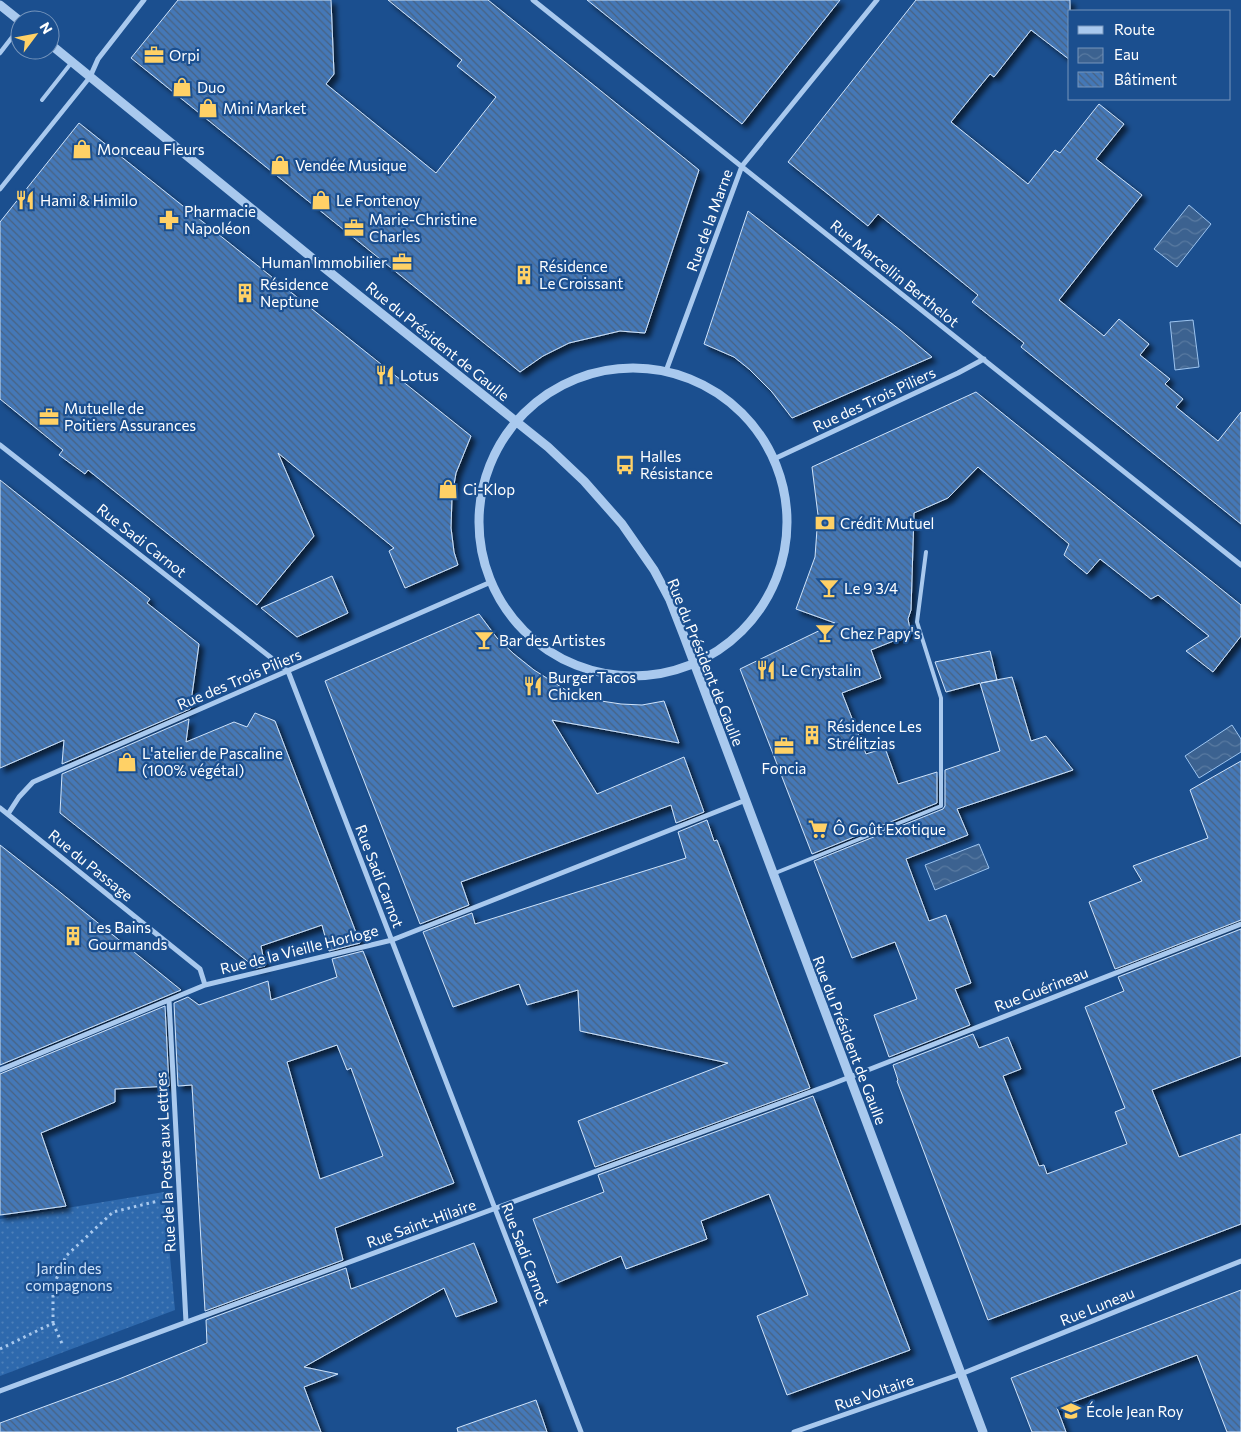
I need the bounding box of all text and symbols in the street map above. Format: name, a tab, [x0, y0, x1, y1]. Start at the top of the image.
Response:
north arrow	[10, 10, 60, 60]
legend	[1068, 10, 1231, 100]
text: N	[36, 19, 56, 37]
text: Route	[1114, 20, 1155, 38]
office icon: Orpi	[143, 44, 165, 66]
text: Eau	[1114, 45, 1139, 63]
place label: Orpi	[169, 46, 200, 64]
text: Bâtiment	[1114, 70, 1177, 88]
shop icon: Duo	[171, 76, 193, 98]
place label: Duo	[197, 78, 225, 96]
shop icon: Mini Market	[197, 97, 219, 119]
place label: Mini Market	[223, 99, 306, 117]
shop icon: Monceau Fleurs	[71, 138, 93, 160]
place label: Monceau Fleurs	[97, 140, 205, 158]
shop icon: Vendée Musique	[269, 154, 291, 176]
place label: Vendée Musique	[295, 156, 407, 174]
street label: Rue de la Marne	[682, 166, 736, 274]
restaurant icon: Hami & Himilo	[14, 189, 36, 211]
shop icon: Le Fontenoy	[310, 189, 332, 211]
place label: Hami & Himilo	[40, 191, 138, 209]
place label: Le Fontenoy	[336, 191, 420, 209]
place label: Pharmacie Napoléon	[184, 202, 256, 237]
pharmacy icon: Pharmacie Napoléon	[158, 209, 180, 231]
place label: Marie-Christine Charles	[369, 210, 477, 245]
street label: Rue Marcellin Berthelot	[827, 216, 963, 330]
office icon: Marie-Christine Charles	[343, 217, 365, 239]
office icon: Human Immobilier	[391, 251, 413, 273]
place label: Human Immobilier	[261, 253, 387, 271]
place label: Résidence Le Croissant	[539, 257, 623, 292]
building icon: Résidence Le Croissant	[513, 264, 535, 286]
place label: Résidence Neptune	[260, 275, 329, 310]
street label: Rue du Président de Gaulle	[363, 278, 513, 404]
building icon: Résidence Neptune	[234, 282, 256, 304]
street label: Rue des Trois Piliers	[810, 363, 938, 435]
restaurant icon: Lotus	[374, 364, 396, 386]
place label: Lotus	[400, 366, 439, 384]
place label: Mutuelle de Poitiers Assurances	[64, 399, 196, 434]
office icon: Mutuelle de Poitiers Assurances	[38, 406, 60, 428]
place label: Halles Résistance	[640, 447, 713, 482]
bus stop icon: Halles Résistance	[614, 454, 636, 476]
shop icon: Ci-Klop	[437, 478, 459, 500]
place label: Ci-Klop	[463, 480, 515, 498]
street label: Rue Sadi Carnot	[94, 499, 190, 581]
bank icon: Crédit Mutuel	[814, 512, 836, 534]
place label: Crédit Mutuel	[840, 514, 934, 532]
street label: Rue du Président de Gaulle	[664, 576, 748, 749]
bar icon: Le 9 3/4	[818, 577, 840, 599]
place label: Le 9 3/4	[844, 579, 898, 597]
bar icon: Chez Papy's	[814, 622, 836, 644]
place label: Chez Papy's	[840, 624, 921, 642]
bar icon: Bar des Artistes	[473, 629, 495, 651]
place label: Bar des Artistes	[499, 631, 606, 649]
street label: Rue des Trois Piliers	[174, 645, 304, 713]
restaurant icon: Le Crystalin	[755, 659, 777, 681]
place label: Le Crystalin	[781, 661, 861, 679]
place label: Burger Tacos Chicken	[548, 668, 636, 703]
restaurant icon: Burger Tacos Chicken	[522, 675, 544, 697]
place label: Résidence Les Strélitzias	[827, 717, 922, 752]
building icon: Résidence Les Strélitzias	[801, 724, 823, 746]
office icon: Foncia	[773, 735, 795, 757]
place label: L'atelier de Pascaline (100% végétal)	[142, 744, 283, 779]
shop icon: L'atelier de Pascaline (100% végétal)	[116, 751, 138, 773]
place label: Foncia	[762, 759, 806, 777]
supermarket icon: Ô Goût Exotique	[807, 818, 829, 840]
place label: Ô Goût Exotique	[833, 819, 946, 838]
street label: Rue Sadi Carnot	[352, 822, 408, 930]
street label: Rue du Passage	[45, 825, 137, 905]
place label: Les Bains Gourmands	[88, 918, 168, 953]
street label: Rue de la Vieille Horloge	[218, 921, 380, 977]
building icon: Les Bains Gourmands	[62, 925, 84, 947]
street label: Rue du Président de Gaulle	[809, 953, 891, 1127]
street label: Rue Guérineau	[992, 963, 1090, 1015]
street label: Rue de la Poste aux Lettres	[151, 1071, 179, 1253]
street label: Rue Saint-Hilaire	[364, 1195, 478, 1251]
street label: Rue Sadi Carnot	[498, 1200, 554, 1308]
park label: Jardin des compagnons	[25, 1259, 113, 1294]
street label: Rue Luneau	[1057, 1283, 1137, 1329]
street label: Rue Voltaire	[832, 1370, 916, 1414]
school or university icon: École Jean Roy	[1060, 1400, 1082, 1422]
place label: École Jean Roy	[1086, 1401, 1184, 1420]

